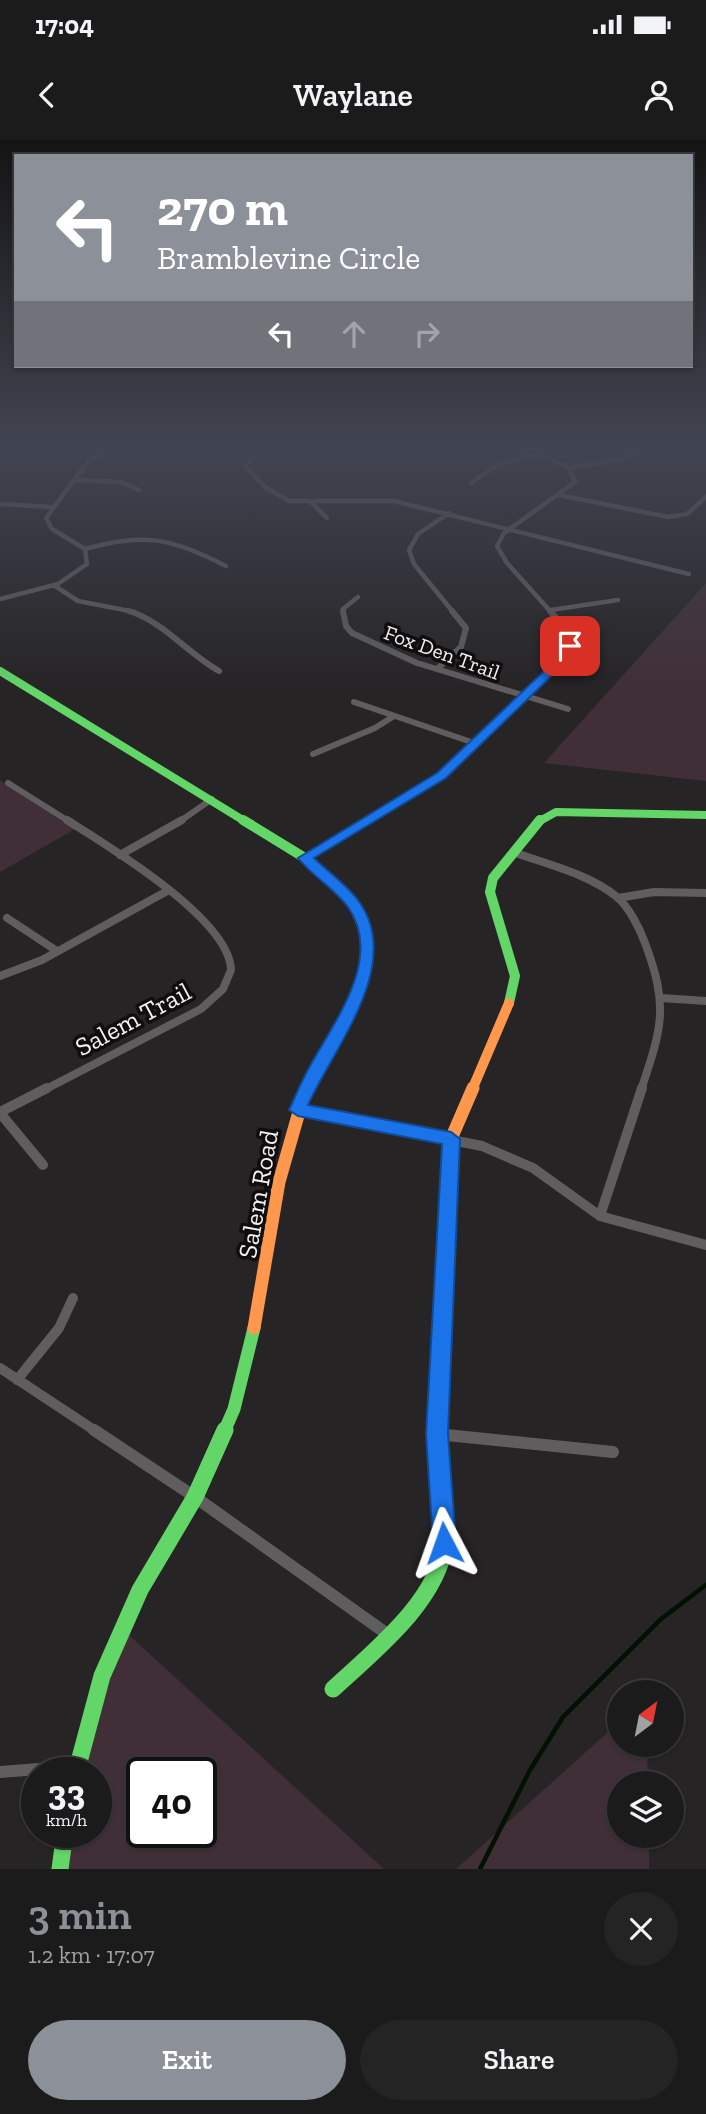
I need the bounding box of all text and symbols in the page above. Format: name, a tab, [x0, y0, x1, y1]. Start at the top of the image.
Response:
text: 17:04	[35, 9, 94, 41]
icon: back	[28, 76, 66, 114]
text: Waylane	[293, 76, 413, 114]
icon: person	[640, 76, 678, 114]
text: 270 m	[157, 179, 288, 238]
icon: left	[42, 182, 133, 273]
text: Bramblevine Circle	[157, 239, 420, 277]
icon: left	[262, 315, 300, 353]
icon: ahead	[335, 315, 373, 353]
icon: right	[408, 315, 446, 353]
pin	[540, 616, 600, 676]
street label: Fox Den Trail	[381, 619, 504, 685]
icon: arrive	[551, 627, 589, 665]
street label: Salem Trail	[69, 975, 197, 1063]
street label: Salem Road	[231, 1127, 285, 1261]
position arrow	[407, 1506, 481, 1580]
north arrow	[607, 1680, 684, 1757]
map controls	[607, 1680, 684, 1848]
speed limit sign: 40	[126, 1757, 217, 1848]
button: layers	[607, 1771, 684, 1848]
text: 33	[48, 1772, 85, 1814]
text: km/h	[46, 1809, 87, 1831]
text: 3 min	[28, 1889, 132, 1940]
button: close	[604, 1892, 678, 1966]
text: 1.2 km · 17:07	[28, 1941, 155, 1969]
button: Exit	[28, 2020, 346, 2100]
button: Share	[360, 2020, 678, 2100]

